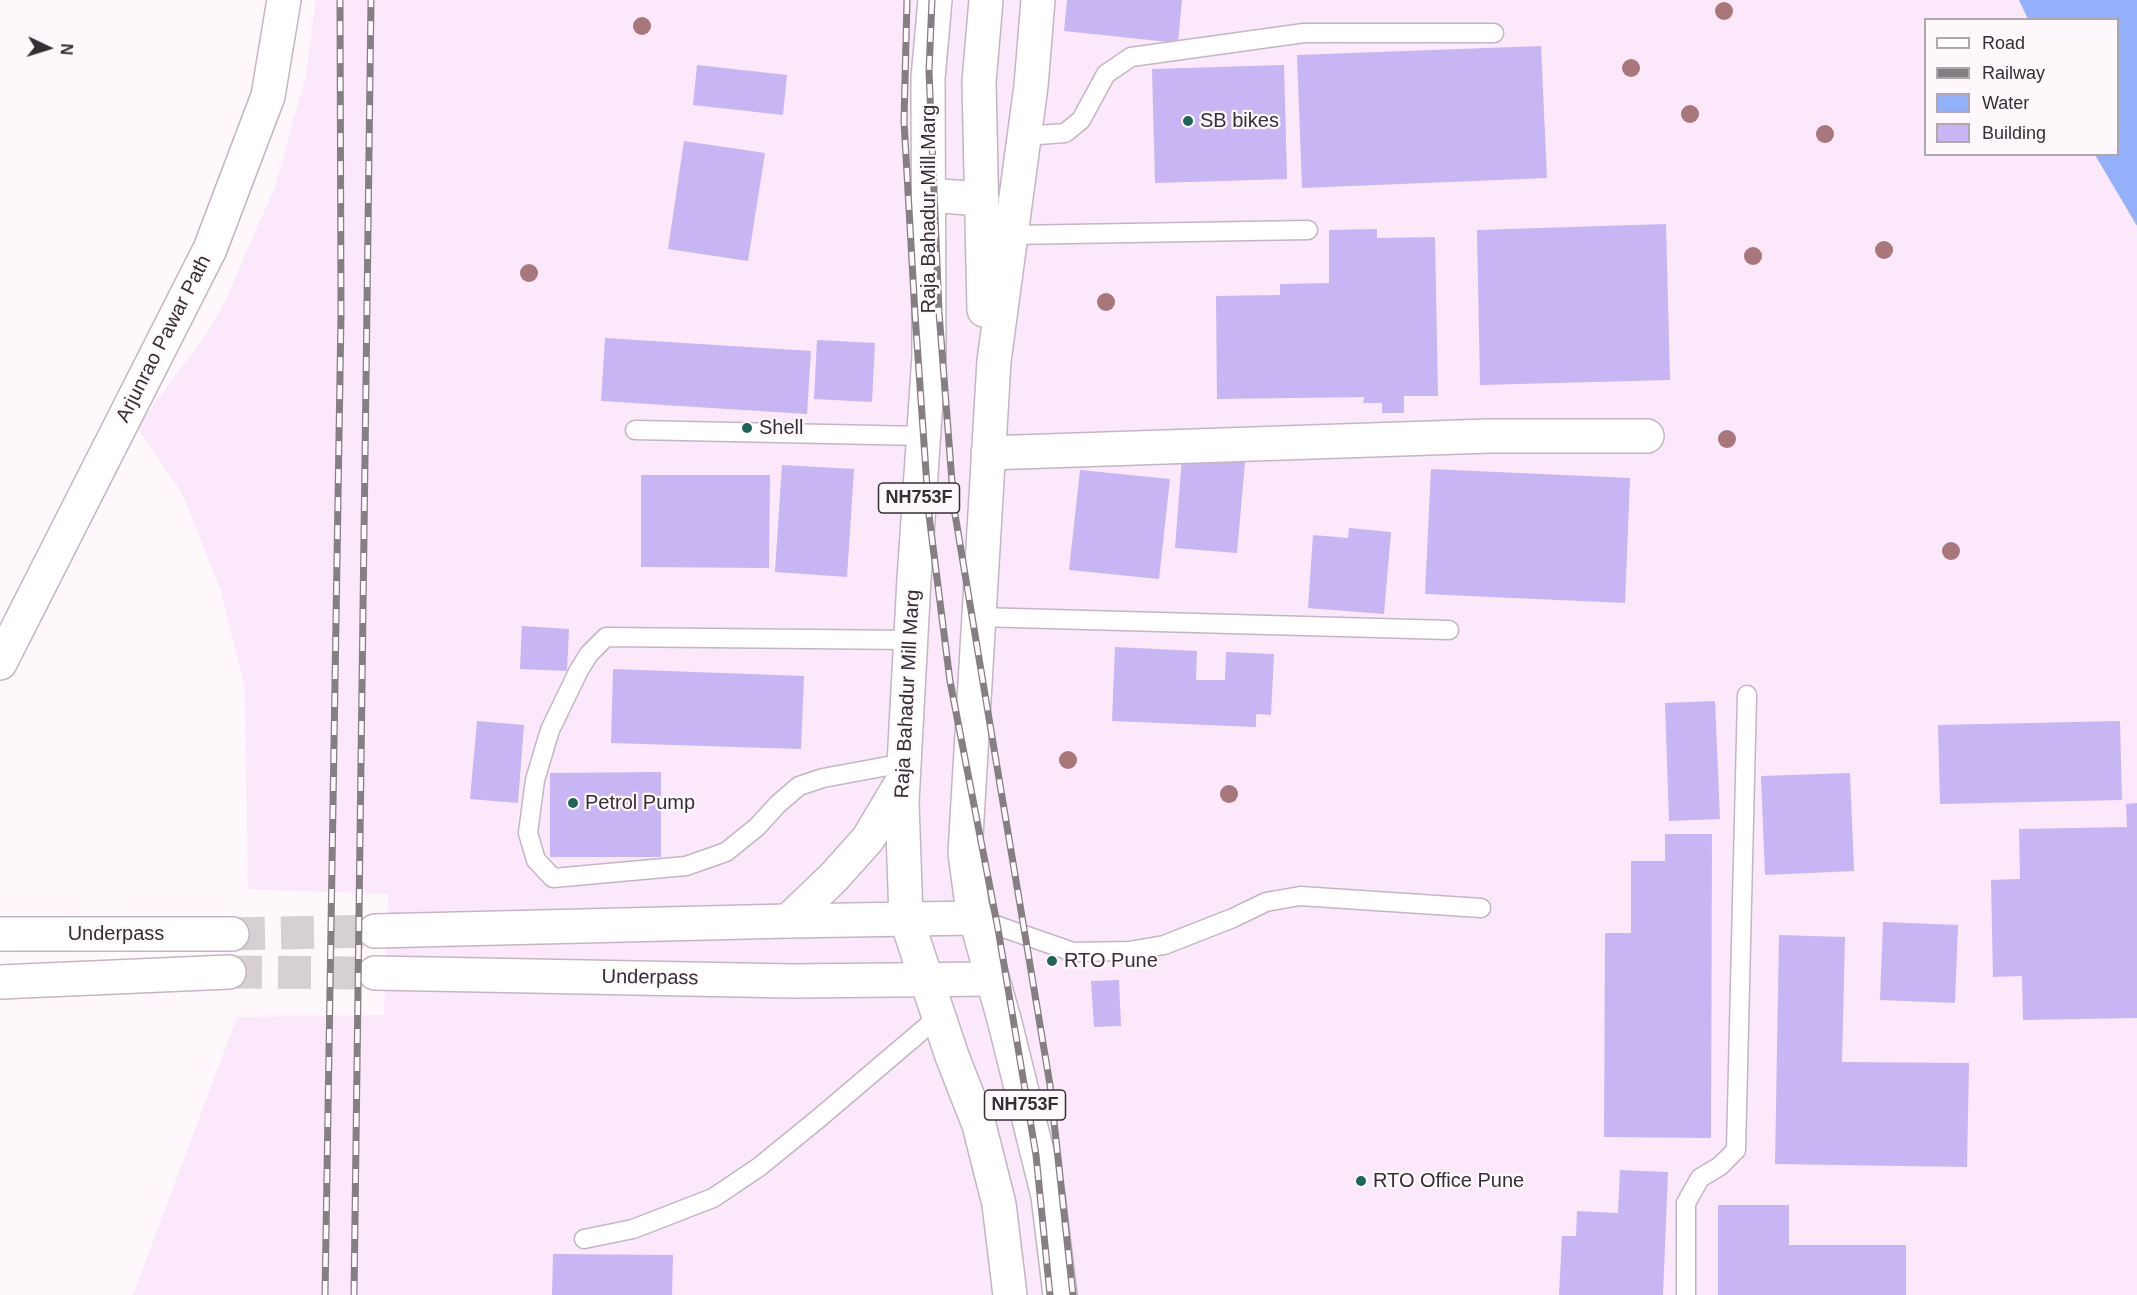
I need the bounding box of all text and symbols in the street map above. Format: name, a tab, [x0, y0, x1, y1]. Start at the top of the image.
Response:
north arrow	[18, 18, 78, 78]
legend	[1924, 18, 2119, 156]
text: Road	[1982, 33, 2025, 53]
text: N	[58, 43, 75, 56]
text: Railway	[1982, 63, 2045, 83]
text: Water	[1982, 93, 2029, 113]
street label: Raja Bahadur Mill Marg	[917, 105, 941, 313]
place label: SB bikes	[1200, 109, 1279, 133]
marker: SB bikes	[1181, 114, 1195, 128]
text: Building	[1982, 123, 2046, 143]
street label: Arjunrao Pawar Path	[111, 251, 217, 427]
place label: Shell	[759, 416, 803, 440]
marker: Shell	[740, 421, 754, 435]
road number: NH753F	[878, 483, 960, 513]
street label: Raja Bahadur Mill Marg	[891, 589, 925, 799]
place label: Petrol Pump	[585, 791, 695, 815]
marker: Petrol Pump	[566, 796, 580, 810]
street label: Underpass	[68, 922, 164, 946]
place label: RTO Pune	[1064, 949, 1158, 973]
marker: RTO Pune	[1045, 954, 1059, 968]
street label: Underpass	[601, 965, 699, 991]
road number: NH753F	[984, 1090, 1066, 1120]
place label: RTO Office Pune	[1373, 1169, 1524, 1193]
marker: RTO Office Pune	[1354, 1174, 1368, 1188]

